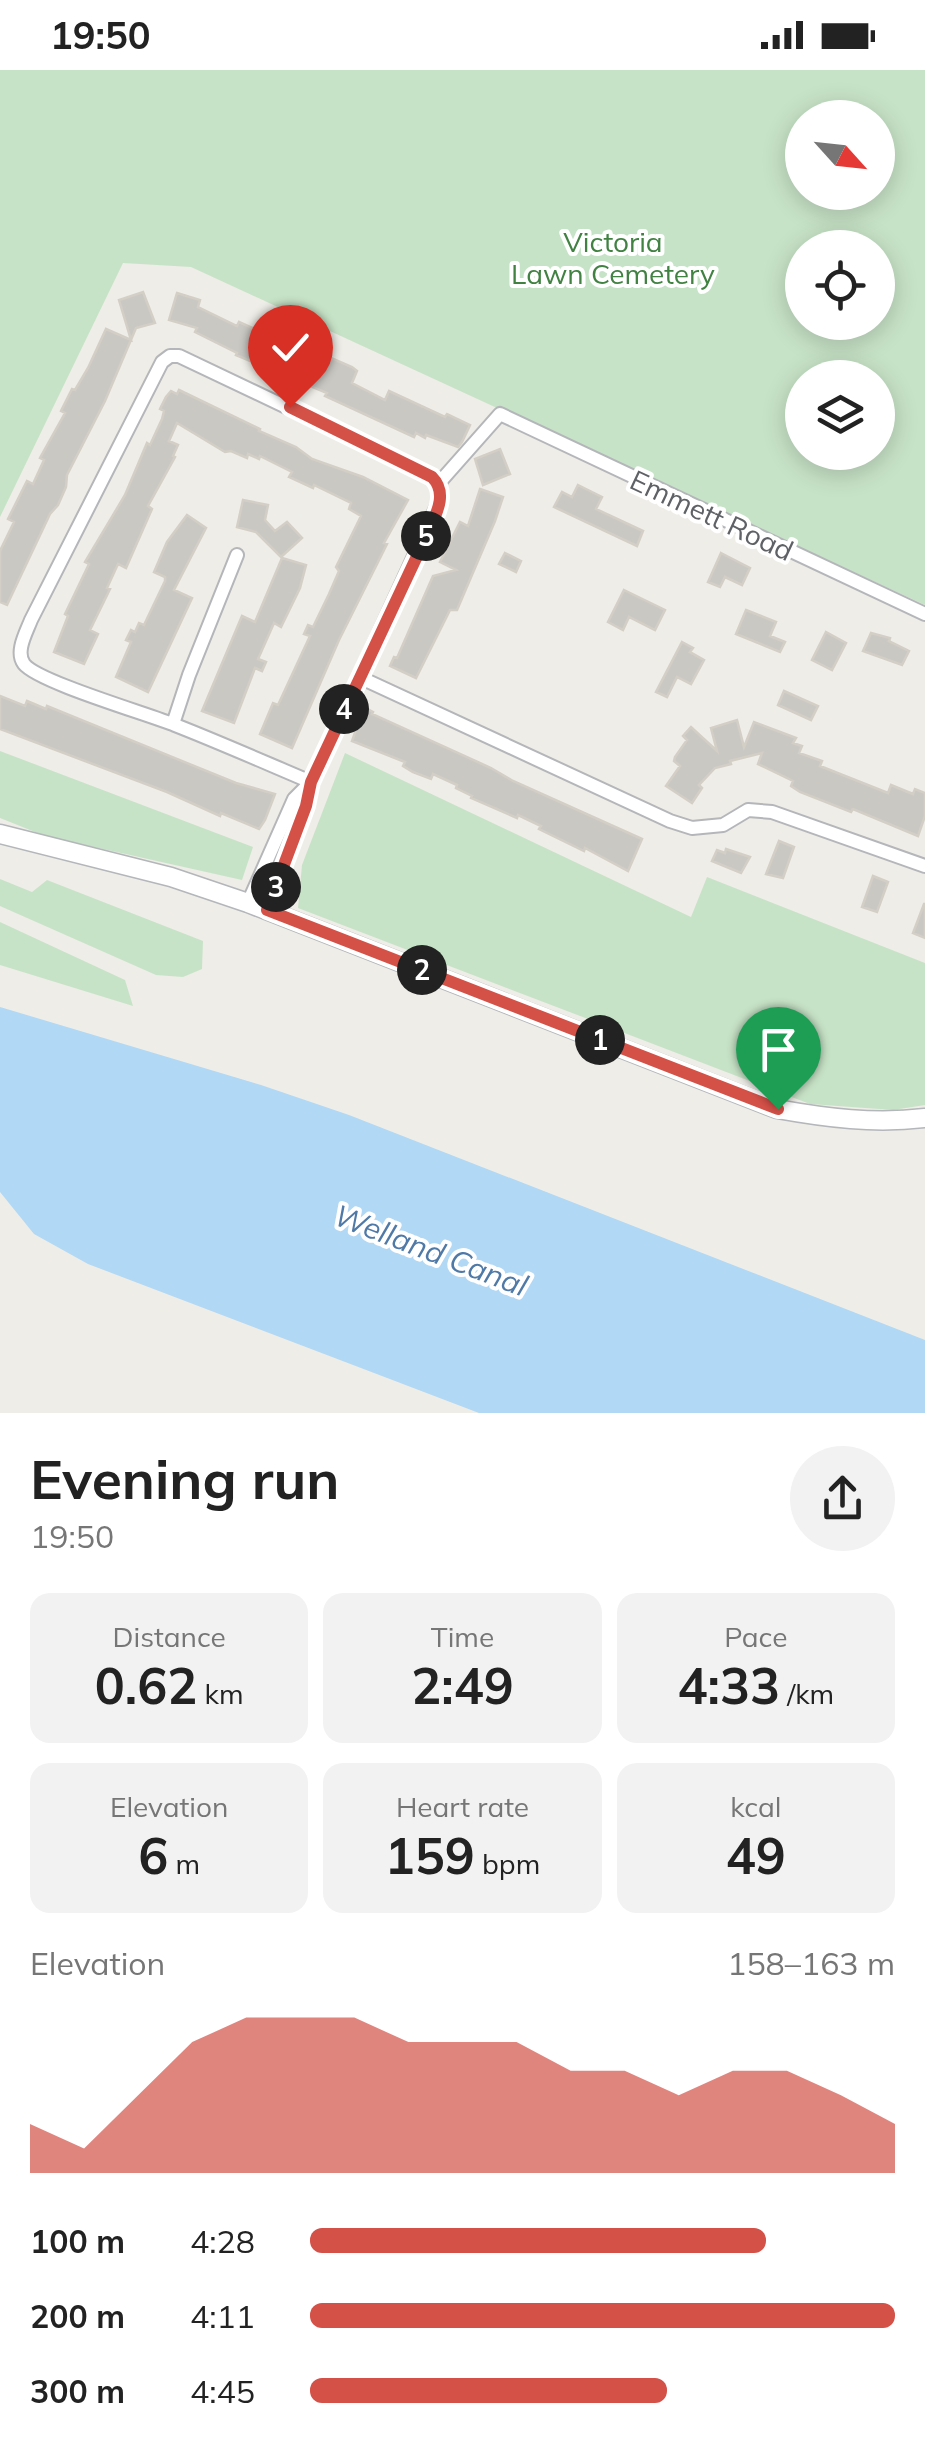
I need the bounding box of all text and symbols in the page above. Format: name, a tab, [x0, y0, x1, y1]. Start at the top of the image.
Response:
text: 19:50	[50, 11, 151, 59]
north arrow	[785, 100, 895, 210]
map controls	[785, 100, 895, 470]
park label: Victoria Lawn Cemetery	[511, 224, 715, 291]
button: locate	[785, 230, 895, 340]
pin	[248, 305, 333, 408]
icon: check	[263, 320, 318, 375]
button: layers	[785, 360, 895, 470]
street label: Emmett Road	[625, 462, 799, 568]
pin: 5	[401, 511, 451, 561]
text: 5	[418, 518, 434, 553]
pin: 4	[319, 684, 369, 734]
text: 4	[336, 691, 352, 726]
pin: 3	[251, 862, 301, 912]
text: 3	[268, 869, 284, 904]
pin: 2	[397, 945, 447, 995]
text: 2	[414, 952, 430, 987]
pin	[736, 1007, 821, 1110]
pin: 1	[575, 1015, 625, 1065]
text: 1	[592, 1022, 608, 1057]
icon: arrive	[751, 1022, 806, 1077]
water label: Welland Canal	[329, 1196, 534, 1305]
text: Evening run	[30, 1444, 339, 1513]
button: share	[790, 1446, 895, 1551]
text: 19:50	[30, 1516, 114, 1556]
text: Distance	[113, 1619, 226, 1654]
text: Time	[431, 1619, 494, 1654]
text: Pace	[724, 1619, 787, 1654]
text: 0.62	[95, 1654, 197, 1717]
text: 2:49	[411, 1654, 514, 1717]
text: 4:33	[678, 1654, 780, 1717]
text: km	[197, 1676, 244, 1711]
text: /km	[780, 1676, 834, 1711]
text: Elevation	[110, 1789, 228, 1824]
text: Heart rate	[396, 1789, 529, 1824]
text: kcal	[730, 1789, 781, 1824]
text: 6	[138, 1824, 168, 1887]
text: 159	[385, 1824, 475, 1887]
text: 49	[726, 1824, 786, 1887]
text: m	[168, 1846, 200, 1881]
text: bpm	[475, 1846, 540, 1881]
text: Elevation	[30, 1943, 165, 1983]
text: 158–163 m	[727, 1943, 895, 1983]
text: 100 m	[30, 2221, 125, 2261]
text: 4:28	[190, 2221, 255, 2261]
text: 200 m	[30, 2296, 125, 2336]
text: 4:11	[190, 2296, 255, 2336]
text: 300 m	[30, 2371, 125, 2411]
text: 4:45	[190, 2371, 255, 2411]

